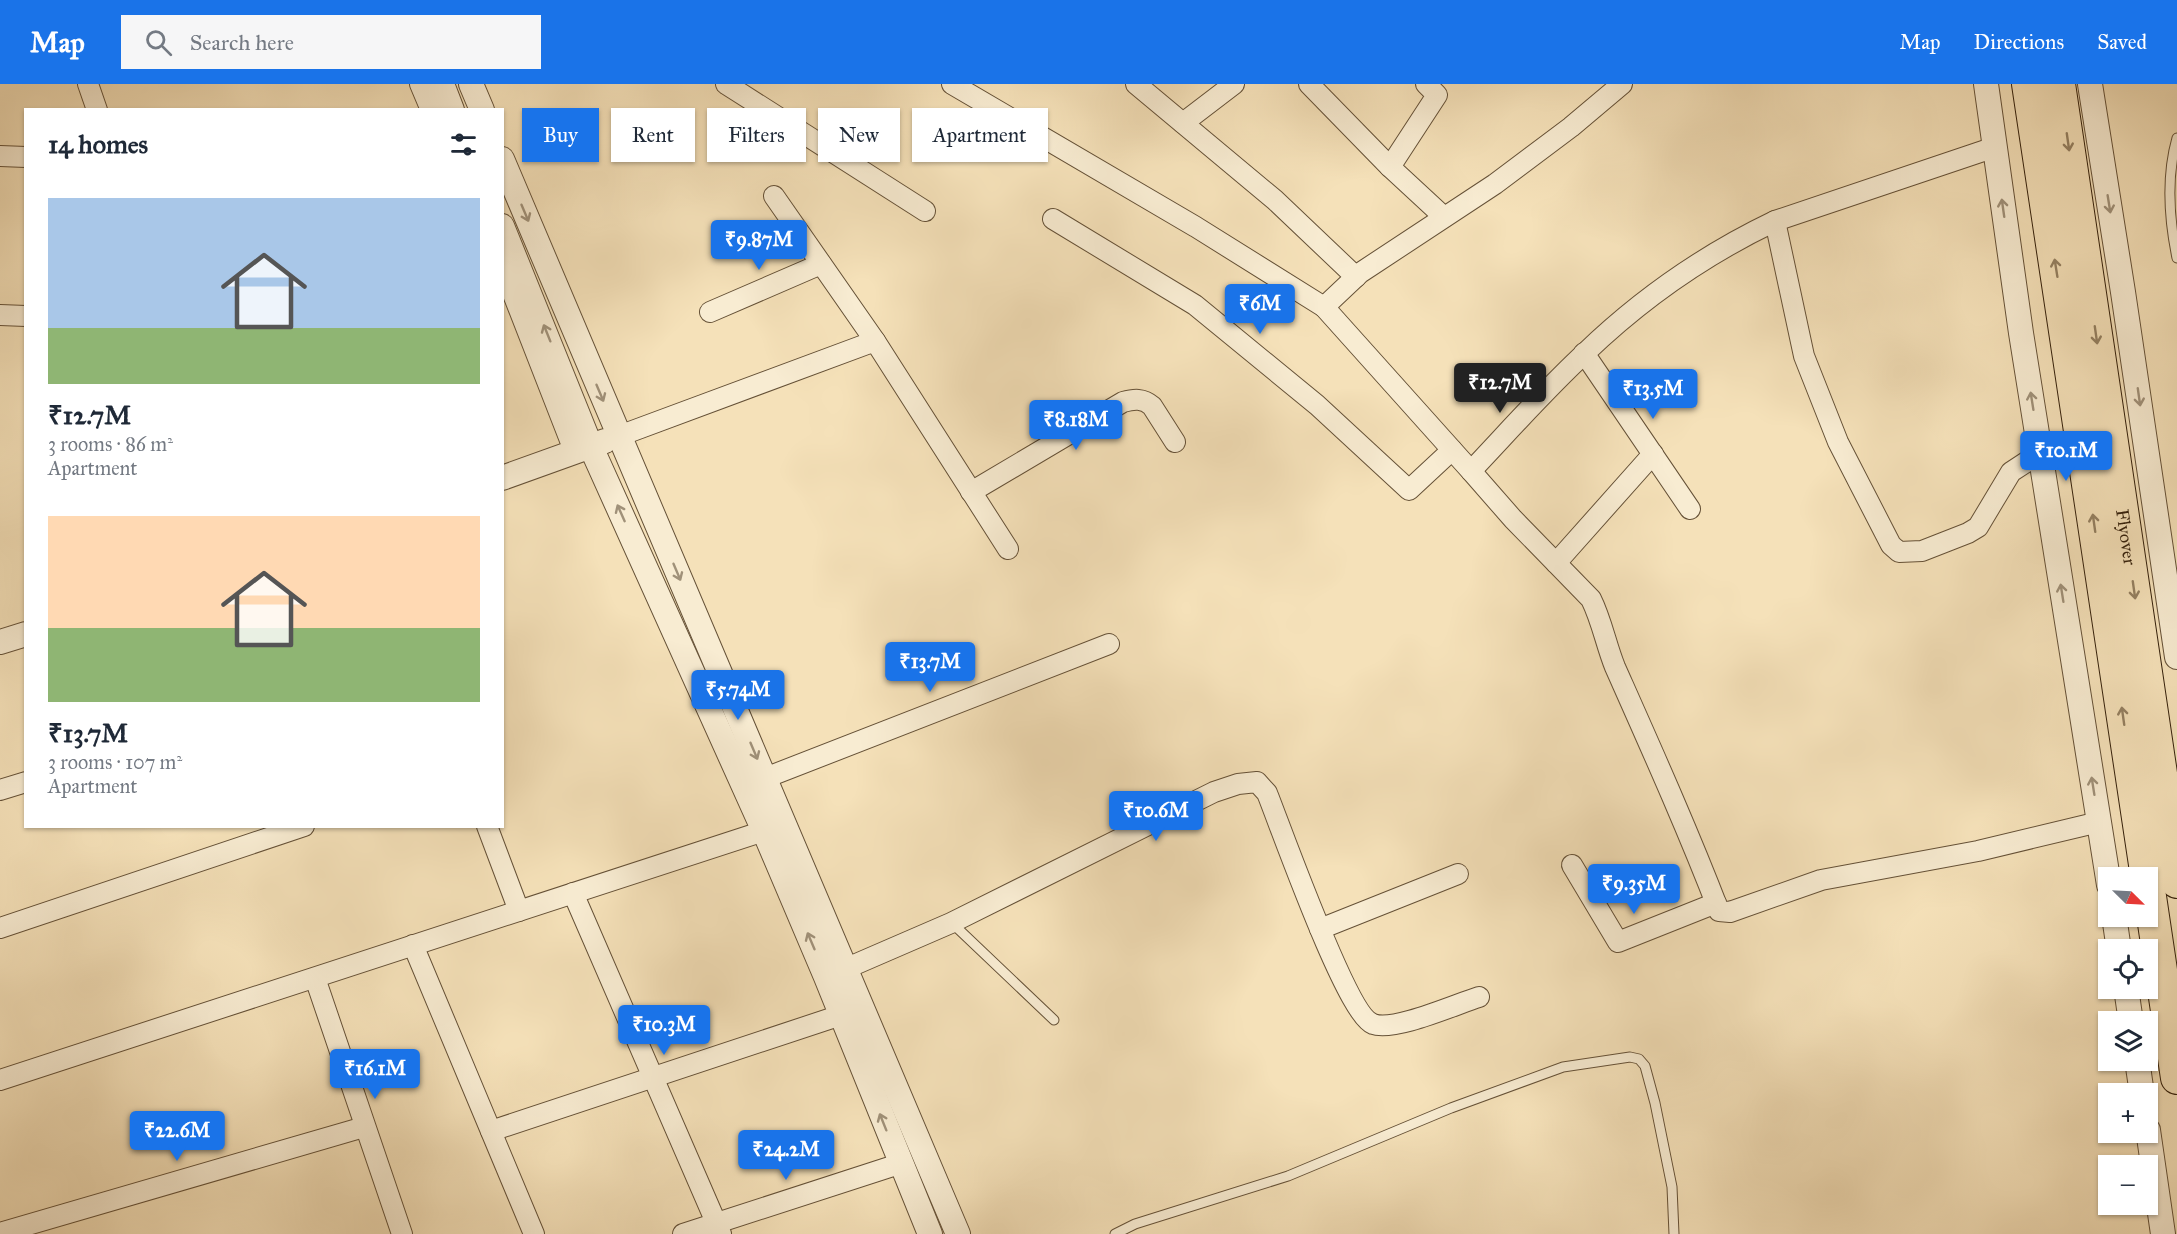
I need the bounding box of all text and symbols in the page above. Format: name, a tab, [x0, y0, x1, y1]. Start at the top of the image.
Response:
search box	[121, 15, 541, 69]
text: Map	[30, 25, 85, 60]
icon: search	[142, 26, 175, 59]
text: Search here	[190, 29, 294, 56]
text: Map	[1900, 29, 1941, 55]
text: Directions	[1974, 29, 2064, 55]
text: Saved	[2097, 29, 2147, 55]
chip: Buy	[522, 108, 599, 162]
chip: Rent	[611, 108, 695, 162]
chip: Filters	[707, 108, 806, 162]
chip: New	[818, 108, 900, 162]
chip: Apartment	[912, 108, 1048, 162]
text: 14 homes	[48, 128, 148, 160]
icon: filters	[447, 128, 480, 161]
one-way arrow	[2062, 131, 2073, 151]
one-way arrow	[2104, 194, 2115, 213]
one-way arrow	[1998, 198, 2009, 218]
one-way arrow	[520, 203, 531, 221]
pin: ₹9.87M	[710, 220, 808, 271]
text: ₹9.87M	[725, 227, 793, 251]
icon: home	[210, 237, 318, 345]
one-way arrow	[2050, 258, 2061, 278]
pin: ₹6M	[1231, 284, 1289, 335]
text: ₹6M	[1239, 291, 1281, 315]
one-way arrow	[540, 324, 551, 343]
one-way arrow	[2091, 324, 2102, 344]
pin: ₹12.7M	[1451, 363, 1549, 414]
pin: ₹13.5M	[1604, 369, 1702, 420]
text: ₹12.7M	[1468, 370, 1532, 394]
text: ₹13.5M	[1622, 376, 1684, 400]
one-way arrow	[595, 383, 606, 401]
one-way arrow	[2133, 386, 2144, 406]
one-way arrow	[2026, 391, 2037, 411]
text: ₹12.7M	[48, 399, 131, 431]
pin: ₹8.18M	[1027, 400, 1125, 451]
text: ₹8.18M	[1043, 407, 1109, 431]
pin: ₹10.1M	[2017, 431, 2115, 482]
text: 3 rooms · 86 m²	[48, 432, 173, 456]
text: ₹10.1M	[2034, 438, 2098, 462]
text: Apartment	[48, 456, 137, 480]
one-way arrow	[615, 505, 626, 523]
street label: Flyover	[2111, 508, 2141, 567]
one-way arrow	[2089, 514, 2100, 533]
icon: home	[210, 555, 318, 663]
one-way arrow	[672, 562, 683, 581]
one-way arrow	[2129, 580, 2140, 599]
one-way arrow	[2057, 584, 2068, 604]
pin: ₹13.7M	[881, 642, 979, 693]
text: ₹13.7M	[899, 649, 961, 673]
pin: ₹5.74M	[689, 670, 787, 721]
text: ₹5.74M	[705, 677, 771, 701]
one-way arrow	[2118, 706, 2129, 726]
text: ₹13.7M	[48, 717, 128, 749]
one-way arrow	[748, 742, 760, 760]
text: 3 rooms · 107 m²	[48, 750, 182, 774]
text: Apartment	[48, 774, 137, 798]
one-way arrow	[2087, 777, 2098, 796]
pin: ₹10.6M	[1107, 791, 1205, 842]
text: ₹10.6M	[1123, 798, 1189, 822]
pin: ₹9.35M	[1585, 864, 1683, 915]
north arrow	[2098, 867, 2158, 927]
map controls	[2098, 867, 2158, 1215]
text: ₹9.35M	[1602, 871, 1666, 895]
one-way arrow	[805, 932, 816, 951]
button: locate	[2098, 939, 2158, 999]
pin: ₹10.3M	[615, 1005, 713, 1056]
button: layers	[2098, 1011, 2158, 1071]
text: ₹10.3M	[632, 1012, 696, 1036]
pin: ₹16.1M	[326, 1049, 424, 1100]
text: ₹16.1M	[344, 1056, 406, 1080]
button: +	[2098, 1083, 2158, 1143]
pin: ₹22.6M	[128, 1111, 226, 1162]
one-way arrow	[877, 1113, 888, 1132]
text: ₹22.6M	[144, 1118, 210, 1142]
pin: ₹24.2M	[737, 1130, 835, 1181]
text: ₹24.2M	[752, 1137, 820, 1161]
button: −	[2098, 1155, 2158, 1215]

